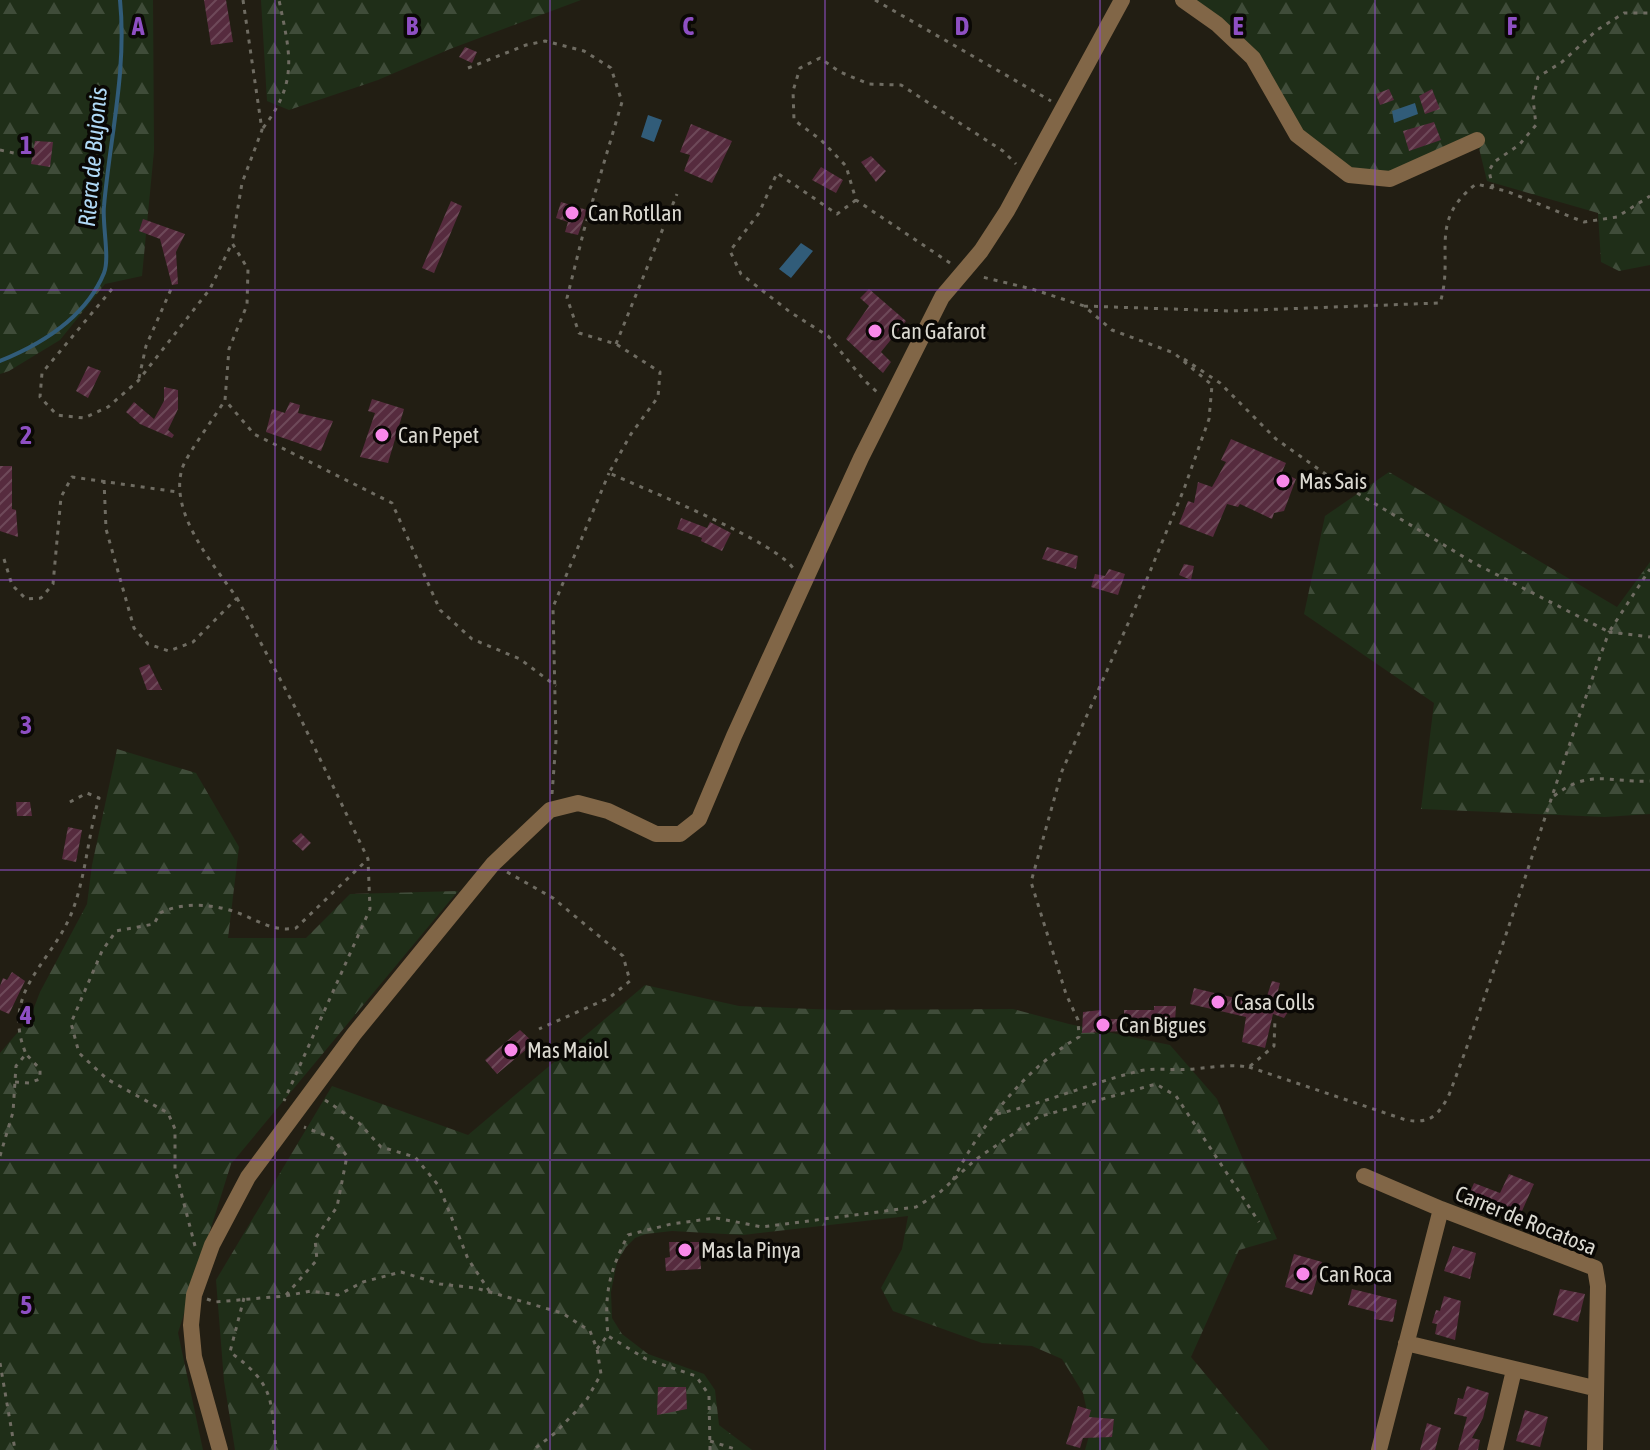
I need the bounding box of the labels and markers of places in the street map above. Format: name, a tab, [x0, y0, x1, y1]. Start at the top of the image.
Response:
place label: Can Rotllan	[588, 200, 682, 226]
marker: Can Rotllan	[563, 204, 581, 222]
place label: Can Gafarot	[891, 318, 986, 344]
marker: Can Gafarot	[866, 322, 884, 340]
place label: Can Pepet	[398, 422, 479, 448]
marker: Can Pepet	[373, 426, 391, 444]
place label: Mas Sais	[1299, 468, 1367, 494]
marker: Mas Sais	[1274, 472, 1292, 490]
place label: Casa Colls	[1234, 989, 1315, 1015]
marker: Casa Colls	[1209, 993, 1227, 1011]
place label: Can Bigues	[1119, 1012, 1206, 1038]
marker: Can Bigues	[1094, 1016, 1112, 1034]
place label: Mas Maiol	[527, 1037, 609, 1063]
marker: Mas Maiol	[502, 1041, 520, 1059]
place label: Mas la Pinya	[701, 1237, 801, 1263]
marker: Mas la Pinya	[676, 1241, 694, 1259]
place label: Can Roca	[1319, 1261, 1393, 1287]
marker: Can Roca	[1294, 1265, 1312, 1283]

